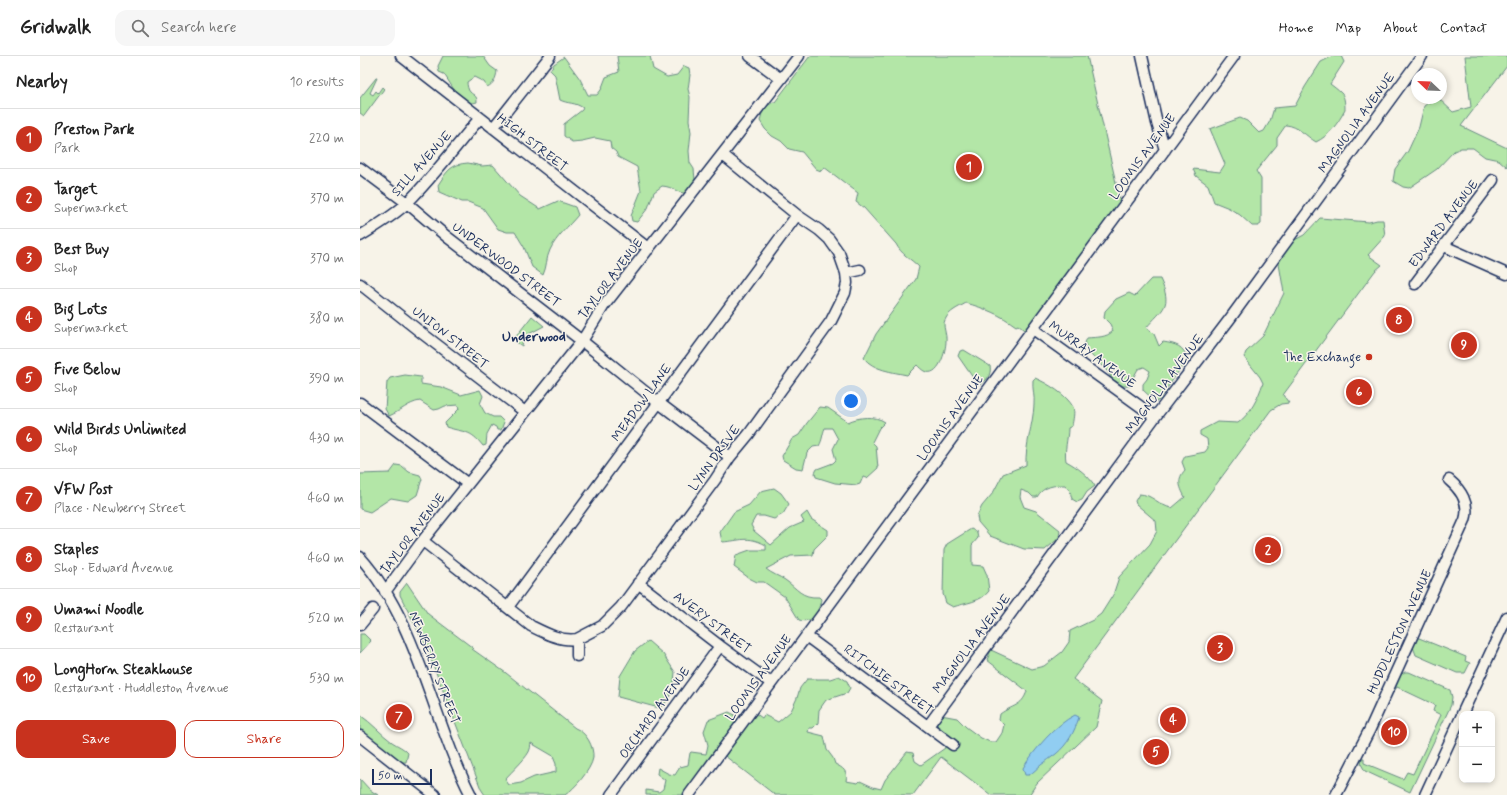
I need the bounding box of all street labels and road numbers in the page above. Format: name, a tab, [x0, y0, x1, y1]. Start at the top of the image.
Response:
street label: MAGNOLIA AVENUE	[1315, 69, 1399, 177]
street label: HIGH STREET	[493, 110, 571, 176]
street label: LOOMIS AVENUE	[1106, 110, 1180, 204]
street label: SILL AVENUE	[388, 128, 456, 200]
street label: EDWARD AVENUE	[1405, 176, 1483, 271]
street label: UNDERWOOD STREET	[448, 219, 564, 311]
street label: TAYLOR AVENUE	[575, 235, 647, 323]
street label: UNION STREET	[408, 303, 492, 373]
street label: MURRAY AVENUE	[1045, 317, 1140, 393]
street label: MAGNOLIA AVENUE	[1122, 331, 1208, 437]
street label: MEADOW LANE	[608, 361, 676, 445]
street label: LOOMIS AVENUE	[914, 371, 988, 465]
street label: LYNN DRIVE	[685, 422, 745, 494]
street label: TAYLOR AVENUE	[377, 490, 449, 578]
street label: HUDDLESTON AVENUE	[1364, 567, 1436, 697]
street label: AVERY STREET	[670, 588, 755, 658]
street label: MAGNOLIA AVENUE	[929, 591, 1015, 697]
street label: NEWBERRY STREET	[405, 609, 464, 727]
street label: LOOMIS AVENUE	[722, 631, 796, 725]
street label: RITCHIE STREET	[840, 641, 936, 719]
street label: ORCHARD AVENUE	[616, 663, 694, 762]

